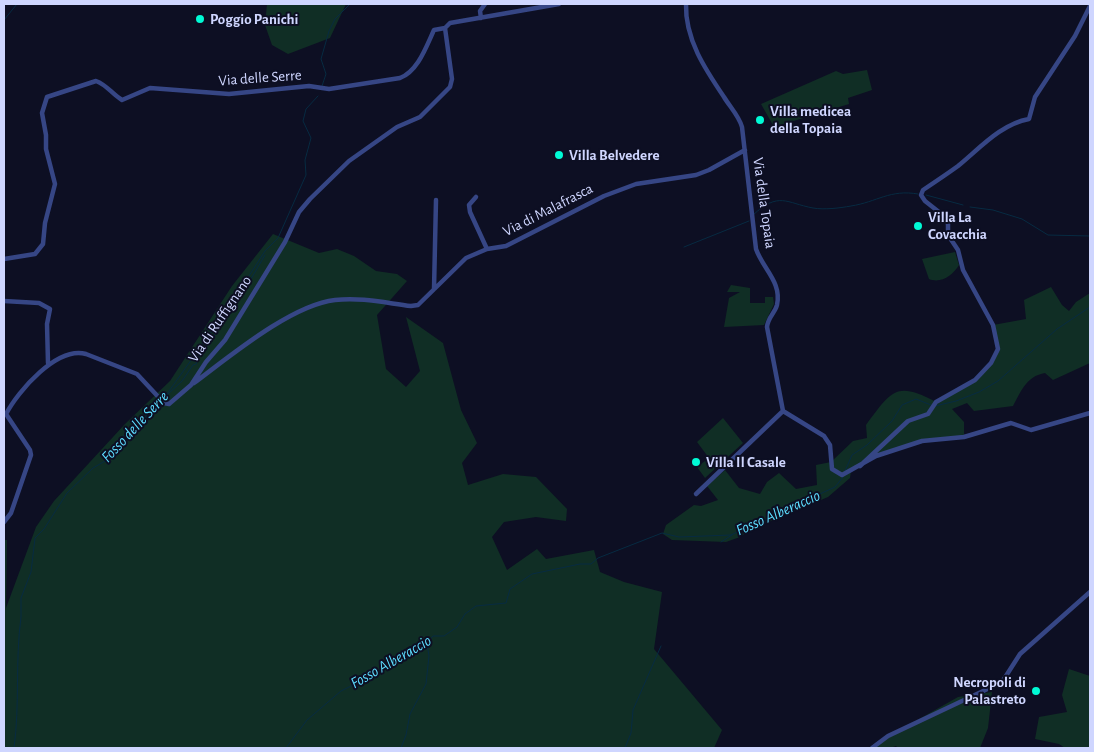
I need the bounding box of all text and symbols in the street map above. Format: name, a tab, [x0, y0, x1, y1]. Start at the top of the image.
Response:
place label: Poggio Panichi	[210, 10, 298, 28]
marker: Poggio Panichi	[194, 13, 206, 25]
street label: Via delle Serre	[218, 66, 302, 90]
place label: Villa medicea della Topaia	[770, 102, 851, 137]
marker: Villa medicea della Topaia	[754, 114, 766, 126]
place label: Villa Belvedere	[569, 146, 659, 164]
marker: Villa Belvedere	[553, 149, 565, 161]
street label: Via della Topaia	[749, 156, 779, 250]
street label: Via di Malafrasca	[500, 180, 596, 240]
place label: Villa La Covacchia	[928, 208, 987, 243]
marker: Villa La Covacchia	[912, 220, 924, 232]
street label: Via di Ruffignano	[184, 272, 256, 366]
water label: Fosso delle Serre	[97, 387, 173, 467]
place label: Villa Il Casale	[706, 453, 786, 471]
marker: Villa Il Casale	[690, 456, 702, 468]
water label: Fosso Alberaccio	[733, 486, 823, 540]
water label: Fosso Alberaccio	[347, 631, 435, 693]
place label: Necropoli di Palastreto	[953, 673, 1026, 708]
marker: Necropoli di Palastreto	[1030, 685, 1042, 697]

